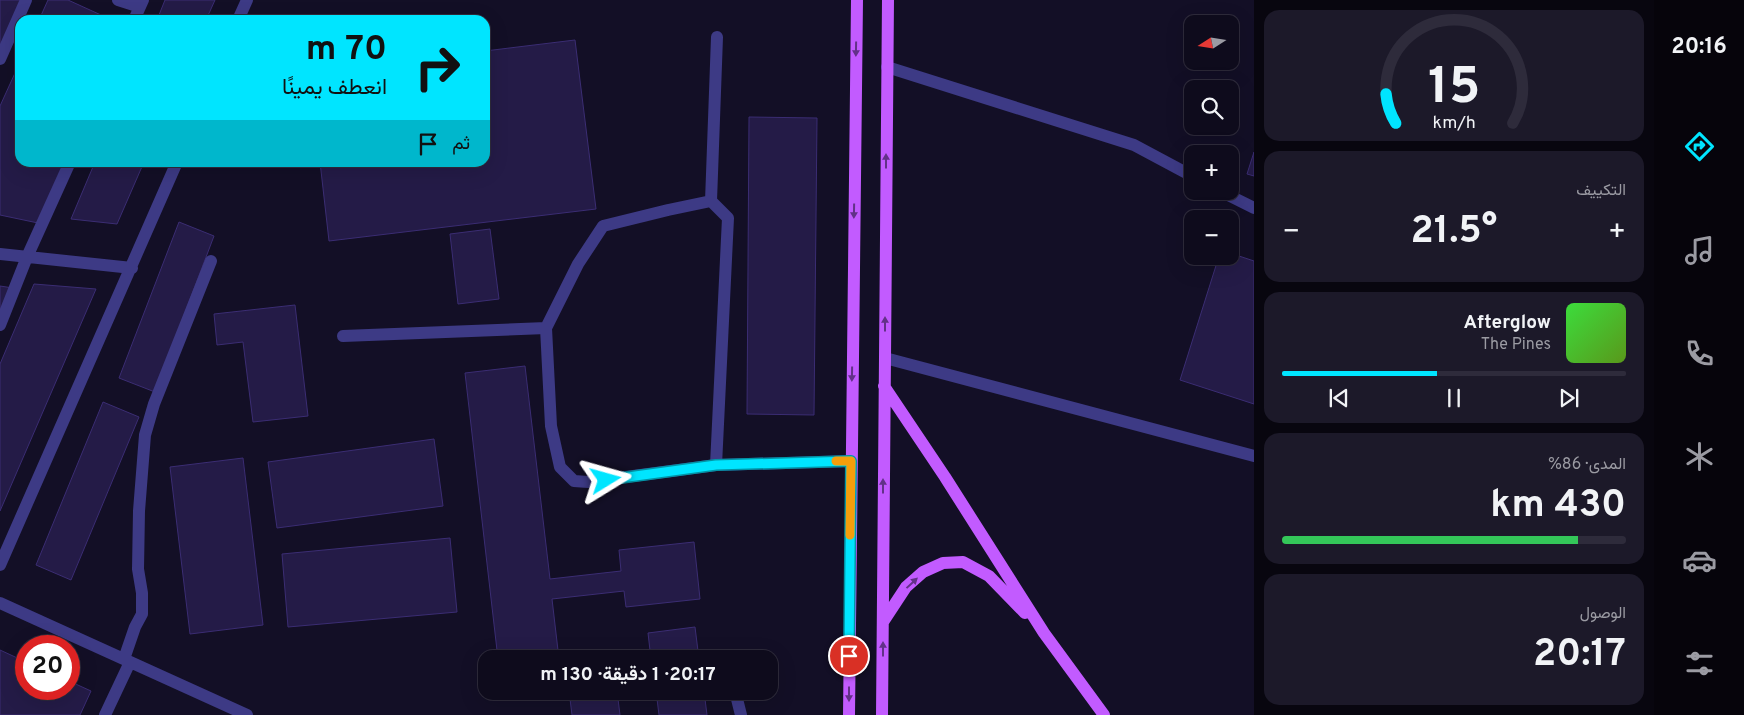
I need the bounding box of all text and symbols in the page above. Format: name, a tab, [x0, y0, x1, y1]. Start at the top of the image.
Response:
north arrow	[1184, 15, 1239, 70]
map controls	[1184, 15, 1239, 265]
text: 70 m	[306, 28, 387, 72]
text: 20:16	[1671, 34, 1727, 61]
icon: right	[405, 35, 470, 100]
one-way arrow	[852, 41, 860, 57]
text: 15	[1428, 56, 1480, 122]
text: انعطف يمينًا	[282, 75, 387, 102]
button: search	[1184, 80, 1239, 135]
text: km/h	[1432, 112, 1476, 135]
icon: directions	[1682, 129, 1717, 164]
icon: arrive	[414, 130, 442, 158]
text: ثم	[452, 132, 470, 156]
button: +	[1184, 145, 1239, 200]
one-way arrow	[882, 153, 890, 169]
text: التكييف	[1576, 181, 1626, 201]
one-way arrow	[850, 203, 858, 219]
text: 21.5°	[1411, 208, 1497, 257]
button: −	[1184, 210, 1239, 265]
text: −	[1282, 215, 1300, 251]
text: +	[1608, 215, 1626, 251]
icon: music	[1682, 233, 1717, 268]
text: Afterglow	[1464, 311, 1551, 335]
one-way arrow	[881, 316, 889, 332]
text: The Pines	[1481, 335, 1551, 355]
icon: phone	[1682, 336, 1717, 371]
one-way arrow	[848, 366, 856, 382]
icon: previous	[1325, 384, 1353, 412]
icon: pause	[1440, 384, 1468, 412]
icon: next	[1555, 384, 1583, 412]
icon: climate	[1682, 439, 1717, 474]
position arrow	[579, 453, 631, 505]
text: المدى · 86%	[1548, 455, 1626, 475]
one-way arrow	[879, 478, 887, 494]
text: 430 km	[1490, 482, 1626, 531]
icon: car	[1682, 543, 1717, 578]
one-way arrow	[905, 577, 917, 589]
text: الوصول	[1580, 604, 1626, 624]
text: 20:17	[1533, 631, 1626, 680]
speed limit sign: 20	[15, 635, 80, 700]
pin	[828, 635, 870, 677]
one-way arrow	[879, 641, 887, 657]
icon: arrive	[835, 642, 863, 670]
icon: filters	[1682, 646, 1717, 681]
text: 20:17 · 1 دقيقة · 130 m	[540, 663, 716, 687]
one-way arrow	[845, 686, 853, 702]

